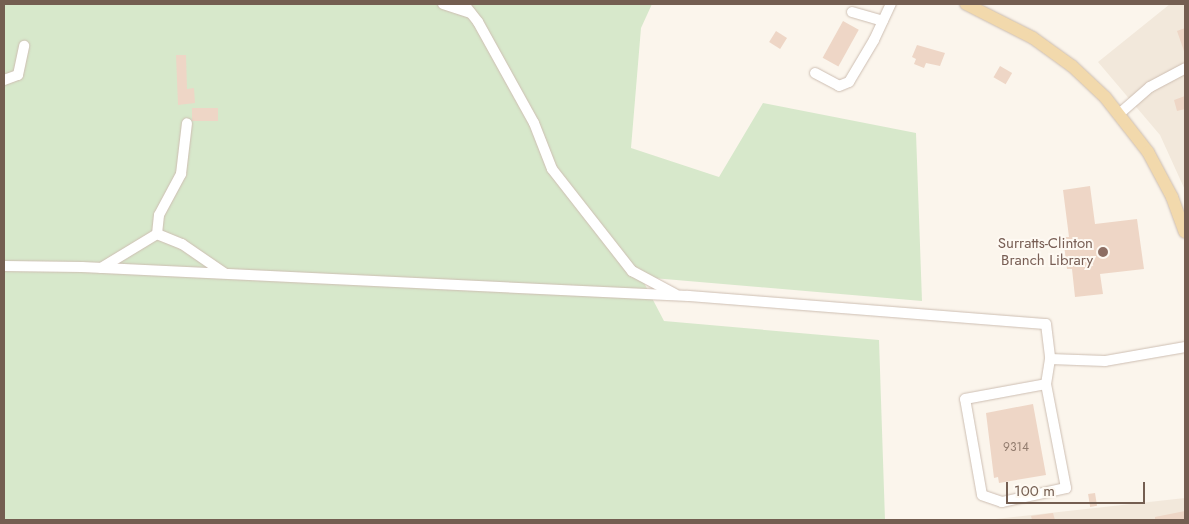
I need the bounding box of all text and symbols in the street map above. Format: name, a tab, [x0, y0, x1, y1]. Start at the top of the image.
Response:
place label: Surratts-Clinton Branch Library	[998, 234, 1093, 269]
marker: Surratts-Clinton Branch Library	[1097, 246, 1109, 258]
house number: 9314	[1003, 441, 1029, 455]
scale bar	[1009, 472, 1148, 504]
text: 100 m	[1014, 480, 1055, 502]

